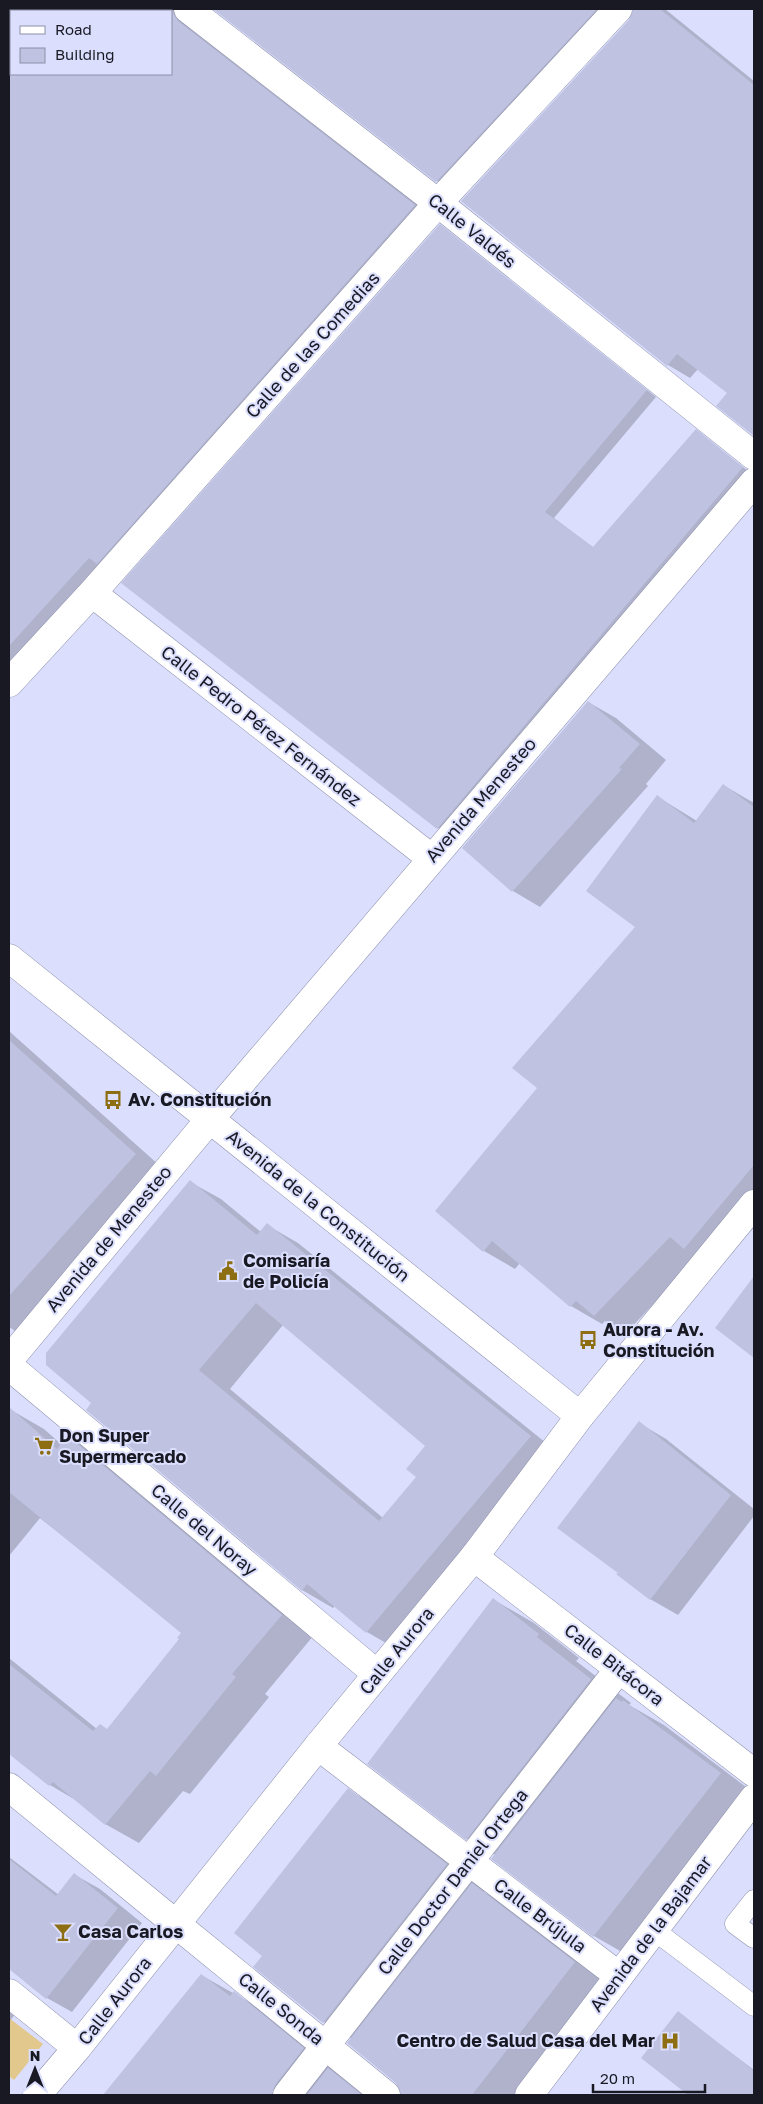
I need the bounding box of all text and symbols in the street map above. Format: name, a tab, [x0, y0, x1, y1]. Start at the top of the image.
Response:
legend	[10, 10, 172, 75]
text: Road	[55, 20, 92, 38]
text: Building	[55, 45, 115, 63]
street label: Calle Valdés	[424, 188, 521, 272]
street label: Calle de las Comedias	[241, 266, 384, 422]
street label: Calle Pedro Pérez Fernández	[157, 640, 366, 810]
street label: Avenida Menesteo	[420, 732, 540, 866]
place label: Av. Constitución	[128, 1088, 272, 1110]
bus stop icon: Av. Constitución	[102, 1089, 124, 1111]
street label: Avenida de la Constitución	[223, 1124, 415, 1286]
street label: Avenida de Menesteo	[41, 1161, 176, 1316]
place label: Comisaría de Policía	[243, 1249, 330, 1292]
public building icon: Comisaría de Policía	[217, 1260, 239, 1282]
place label: Aurora - Av. Constitución	[603, 1318, 715, 1361]
bus stop icon: Aurora - Av. Constitución	[577, 1329, 599, 1351]
place label: Don Super Supermercado	[59, 1424, 186, 1467]
supermarket icon: Don Super Supermercado	[33, 1435, 55, 1457]
street label: Calle del Noray	[147, 1478, 262, 1580]
street label: Calle Aurora	[354, 1602, 438, 1698]
street label: Calle Bitácora	[560, 1618, 669, 1710]
street label: Calle Doctor Daniel Ortega	[373, 1784, 532, 1979]
street label: Avenida de la Bajamar	[584, 1851, 716, 2016]
street label: Calle Brújula	[490, 1873, 591, 1957]
place label: Casa Carlos	[78, 1920, 183, 1942]
bar icon: Casa Carlos	[52, 1921, 74, 1943]
street label: Calle Aurora	[73, 1952, 155, 2049]
street label: Calle Sonda	[235, 1967, 329, 2049]
place label: Centro de Salud Casa del Mar	[397, 2029, 655, 2051]
hospital icon: Centro de Salud Casa del Mar	[659, 2030, 681, 2052]
north arrow	[10, 2044, 60, 2094]
text: N	[30, 2047, 40, 2064]
scale bar	[593, 2062, 706, 2094]
text: 20 m	[600, 2069, 635, 2087]

